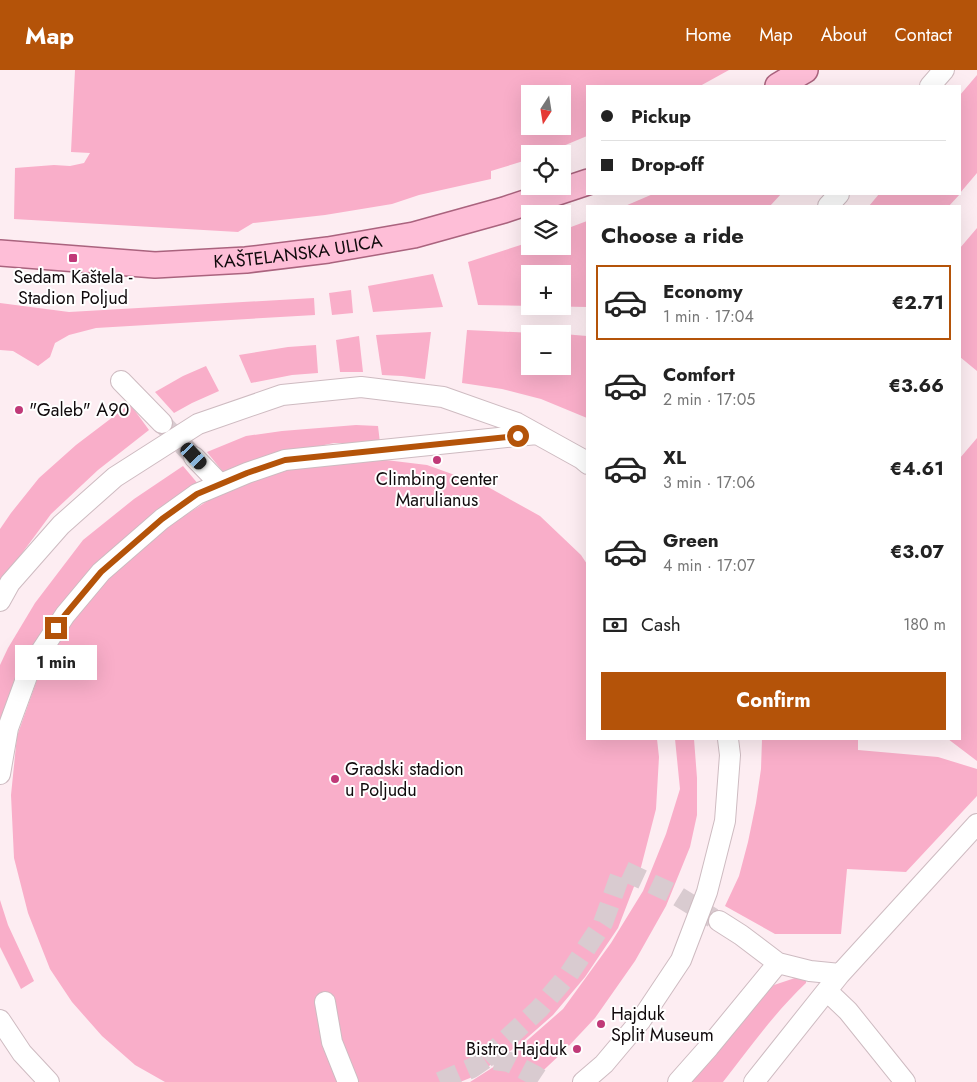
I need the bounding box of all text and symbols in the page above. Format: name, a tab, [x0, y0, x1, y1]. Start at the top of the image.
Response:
text: Map	[25, 18, 74, 53]
text: Home	[685, 22, 731, 48]
text: Map	[759, 22, 793, 48]
text: About	[821, 22, 866, 48]
text: Contact	[894, 22, 952, 48]
north arrow	[521, 85, 571, 135]
map controls	[521, 85, 571, 375]
text: Pickup	[631, 103, 691, 130]
button: locate	[521, 145, 571, 195]
text: Drop-off	[631, 151, 704, 178]
button: layers	[521, 205, 571, 255]
text: Choose a ride	[601, 219, 744, 251]
street label: KAŠTELANSKA ULICA	[213, 228, 384, 275]
marker: Sedam Kaštela - Stadion Poljud	[67, 252, 79, 264]
place label: Sedam Kaštela - Stadion Poljud	[13, 264, 133, 311]
button: +	[521, 265, 571, 315]
text: Economy	[663, 278, 743, 305]
icon: car	[603, 280, 648, 325]
text: €2.71	[892, 289, 944, 316]
text: 1 min · 17:04	[663, 305, 754, 328]
button: −	[521, 325, 571, 375]
text: Comfort	[663, 361, 735, 388]
icon: car	[603, 363, 648, 408]
text: €3.66	[889, 372, 944, 399]
text: 2 min · 17:05	[663, 388, 755, 411]
place label: "Galeb" A90	[29, 397, 130, 423]
marker: "Galeb" A90	[13, 404, 25, 416]
route start	[507, 425, 529, 447]
car	[178, 440, 209, 472]
text: XL	[663, 444, 686, 471]
icon: car	[603, 446, 648, 491]
marker: Climbing center Marulianus	[431, 454, 443, 466]
text: €4.61	[890, 455, 944, 482]
place label: Climbing center Marulianus	[376, 466, 499, 513]
text: 3 min · 17:06	[663, 471, 755, 494]
text: Green	[663, 527, 719, 554]
icon: car	[603, 529, 648, 574]
text: €3.07	[890, 538, 944, 565]
text: 4 min · 17:07	[663, 554, 755, 577]
icon: cash	[601, 611, 629, 639]
text: Cash	[641, 611, 681, 638]
text: 180 m	[903, 613, 946, 636]
route end	[45, 617, 67, 639]
callout: 1 min	[15, 646, 97, 680]
text: 1 min	[36, 651, 76, 674]
button: Confirm	[601, 672, 946, 730]
place label: Gradski stadion u Poljudu	[345, 756, 464, 803]
marker: Gradski stadion u Poljudu	[329, 773, 341, 785]
place label: Hajduk Split Museum	[611, 1001, 714, 1048]
marker: Hajduk Split Museum	[595, 1018, 607, 1030]
place label: Bistro Hajduk	[466, 1036, 567, 1062]
marker: Bistro Hajduk	[571, 1043, 583, 1055]

